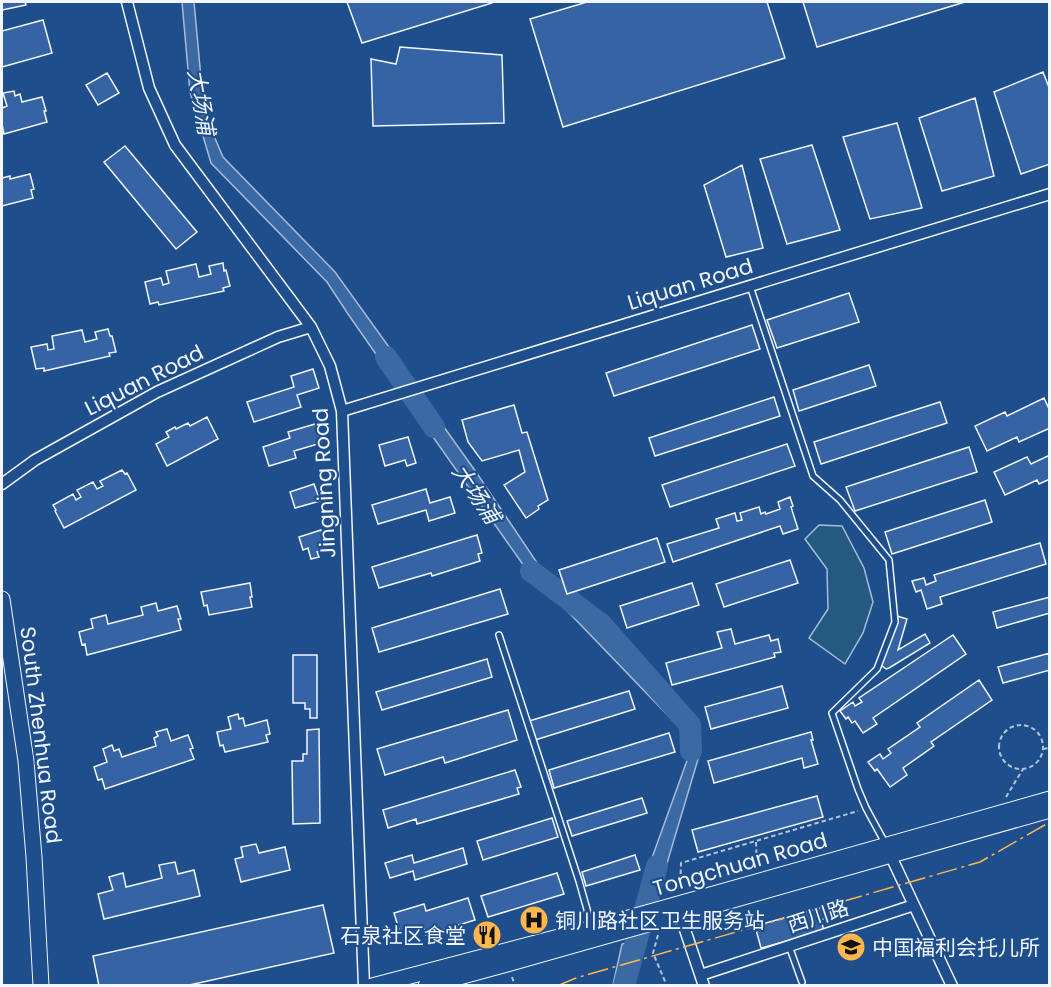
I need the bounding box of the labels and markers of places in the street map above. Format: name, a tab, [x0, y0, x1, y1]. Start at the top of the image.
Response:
hospital icon: 铜川路社区卫生服务站	[518, 904, 550, 936]
place label: 铜川路社区卫生服务站	[555, 906, 765, 935]
restaurant icon: 石泉社区食堂	[471, 919, 503, 951]
place label: 石泉社区食堂	[340, 921, 466, 950]
school or university icon: 中国福利会托儿所	[835, 931, 867, 963]
place label: 中国福利会托儿所	[872, 933, 1040, 962]

